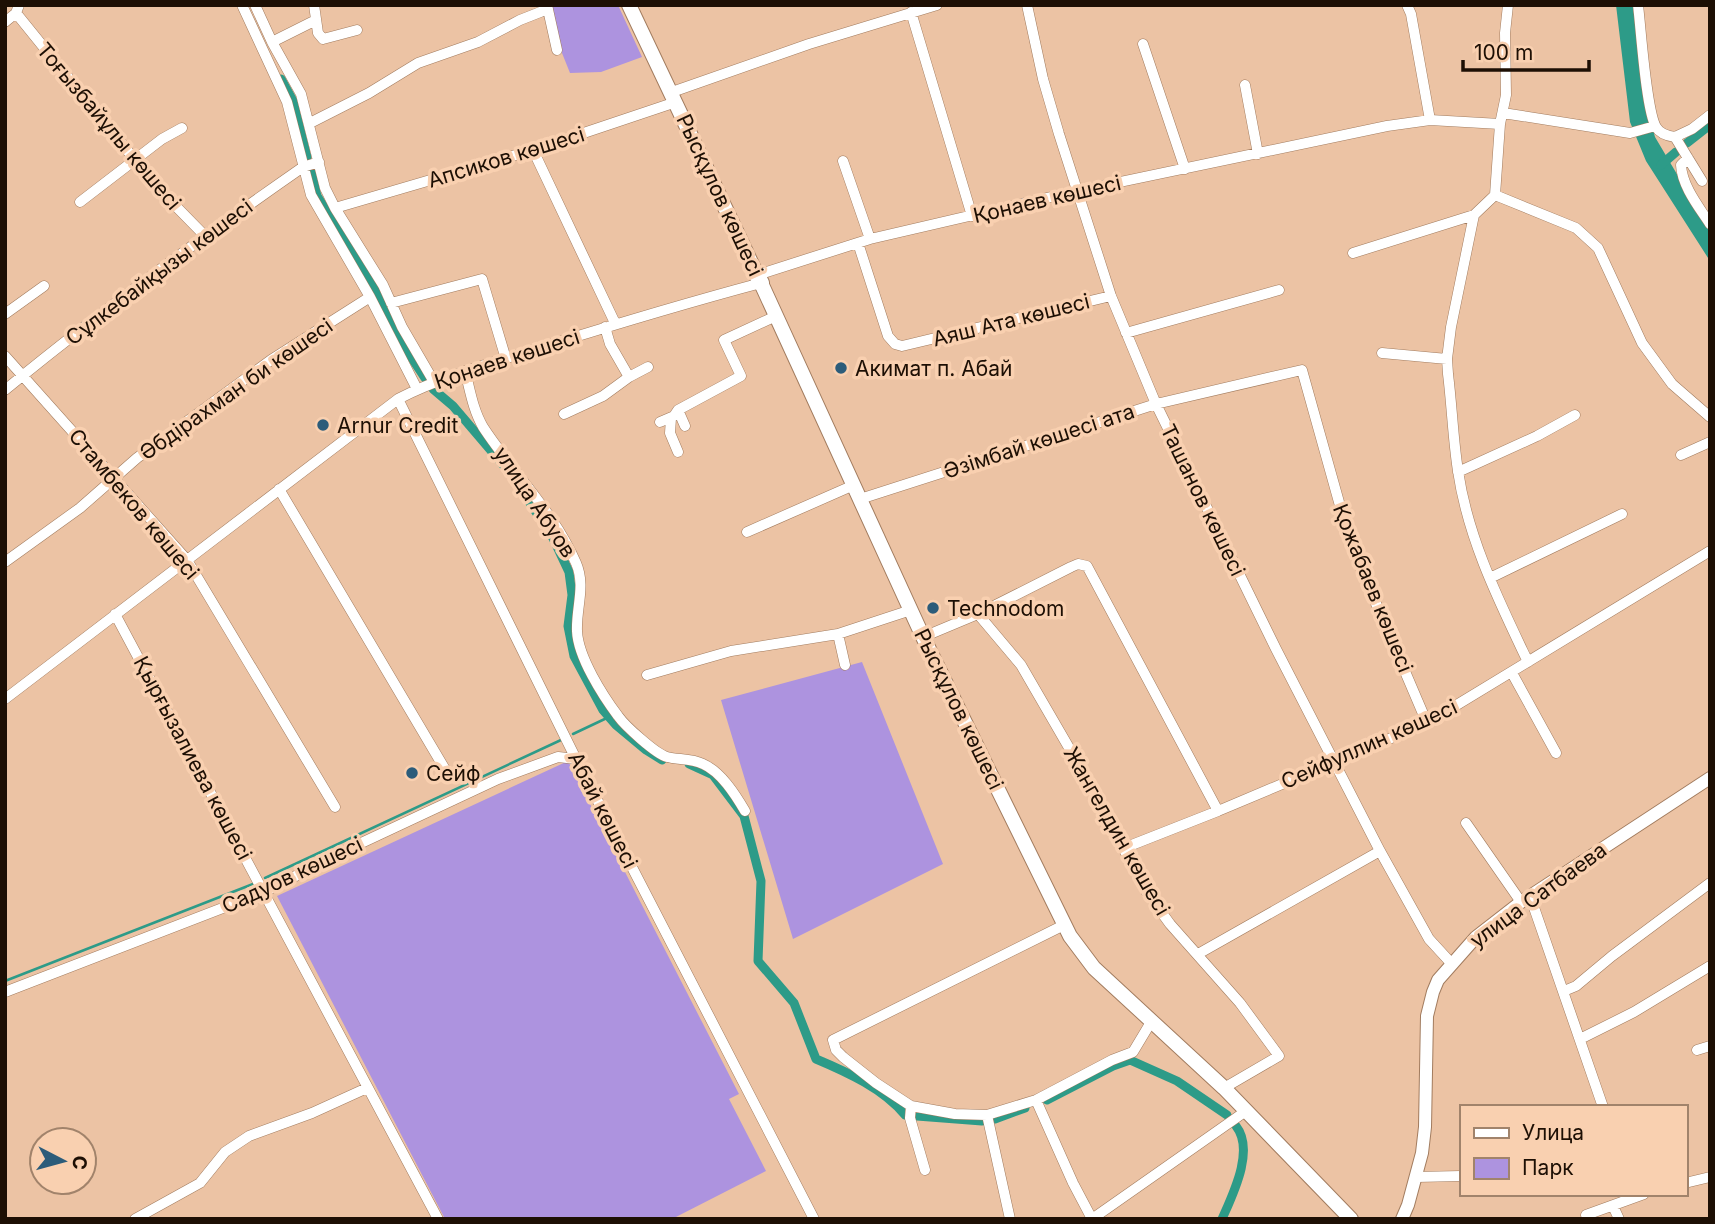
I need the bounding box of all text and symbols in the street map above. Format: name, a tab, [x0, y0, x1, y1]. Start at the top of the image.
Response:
scale bar	[1463, 28, 1589, 72]
street label: Тоғызбайұлы көшесі	[32, 37, 186, 215]
text: 100 m	[1474, 40, 1533, 65]
street label: Рысқұлов көшесі	[671, 110, 769, 280]
street label: Апсиков көшесі	[425, 121, 587, 193]
street label: Қонаев көшесі	[971, 170, 1123, 228]
street label: Сұлкебайқызы көшесі	[61, 194, 257, 350]
street label: Аяш Ата көшесі	[930, 288, 1092, 352]
street label: Әбдірахман би көшесі	[135, 313, 337, 465]
street label: Қонаев көшесі	[431, 324, 583, 394]
place label: Акимат п. Абай	[855, 356, 1012, 381]
marker: Акимат п. Абай	[833, 360, 849, 376]
street label: Әзімбай көшесі ата	[940, 398, 1138, 484]
place label: Arnur Credit	[337, 413, 458, 438]
marker: Arnur Credit	[315, 417, 331, 433]
street label: Ташанов көшесі	[1155, 420, 1251, 580]
street label: Стамбеков көшесі	[64, 424, 204, 584]
street label: улица Абуов	[489, 442, 581, 562]
street label: Қожабаев көшесі	[1328, 500, 1418, 676]
place label: Technodom	[947, 596, 1064, 621]
marker: Technodom	[925, 600, 941, 616]
street label: Рысқұлов көшесі	[909, 624, 1009, 794]
street label: Қырғызалиева көшесі	[129, 652, 257, 864]
street label: Сейфуллин көшесі	[1277, 694, 1461, 794]
street label: Жангелдин көшесі	[1059, 742, 1175, 920]
street label: Абай көшесі	[563, 748, 643, 872]
place label: Сейф	[426, 761, 481, 786]
marker: Сейф	[404, 765, 420, 781]
street label: Садуов көшесі	[218, 832, 366, 918]
street label: улица Сатбаева	[1465, 837, 1611, 953]
legend	[1460, 1105, 1687, 1196]
text: Улица	[1522, 1120, 1584, 1145]
north arrow	[28, 1126, 98, 1196]
text: С	[67, 1155, 92, 1171]
text: Парк	[1522, 1155, 1574, 1180]

